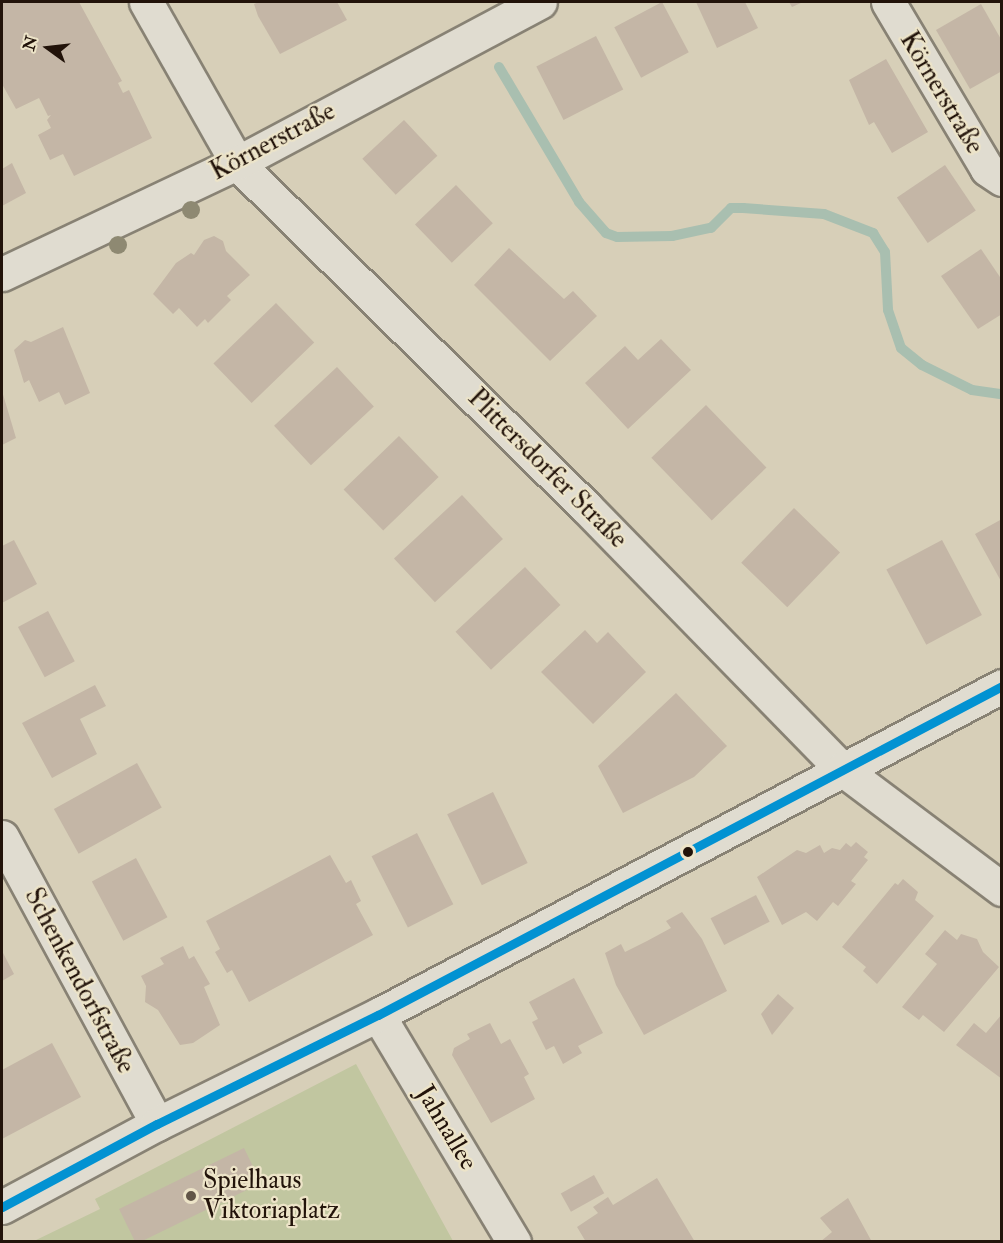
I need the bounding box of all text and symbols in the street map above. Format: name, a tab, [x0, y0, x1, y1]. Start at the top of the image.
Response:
north arrow	[18, 18, 78, 78]
street label: Körnerstraße	[892, 26, 990, 160]
text: N	[19, 34, 42, 53]
street label: Körnerstraße	[205, 96, 341, 188]
street label: Plittersdorfer Straße	[461, 383, 633, 555]
unlabelled marker	[682, 846, 694, 858]
street label: Schenkendorfstraße	[17, 883, 141, 1079]
street label: Jahnallee	[409, 1080, 483, 1176]
place label: Spielhaus Viktoriaplatz	[203, 1165, 340, 1226]
marker: Spielhaus Viktoriaplatz	[184, 1189, 198, 1203]

